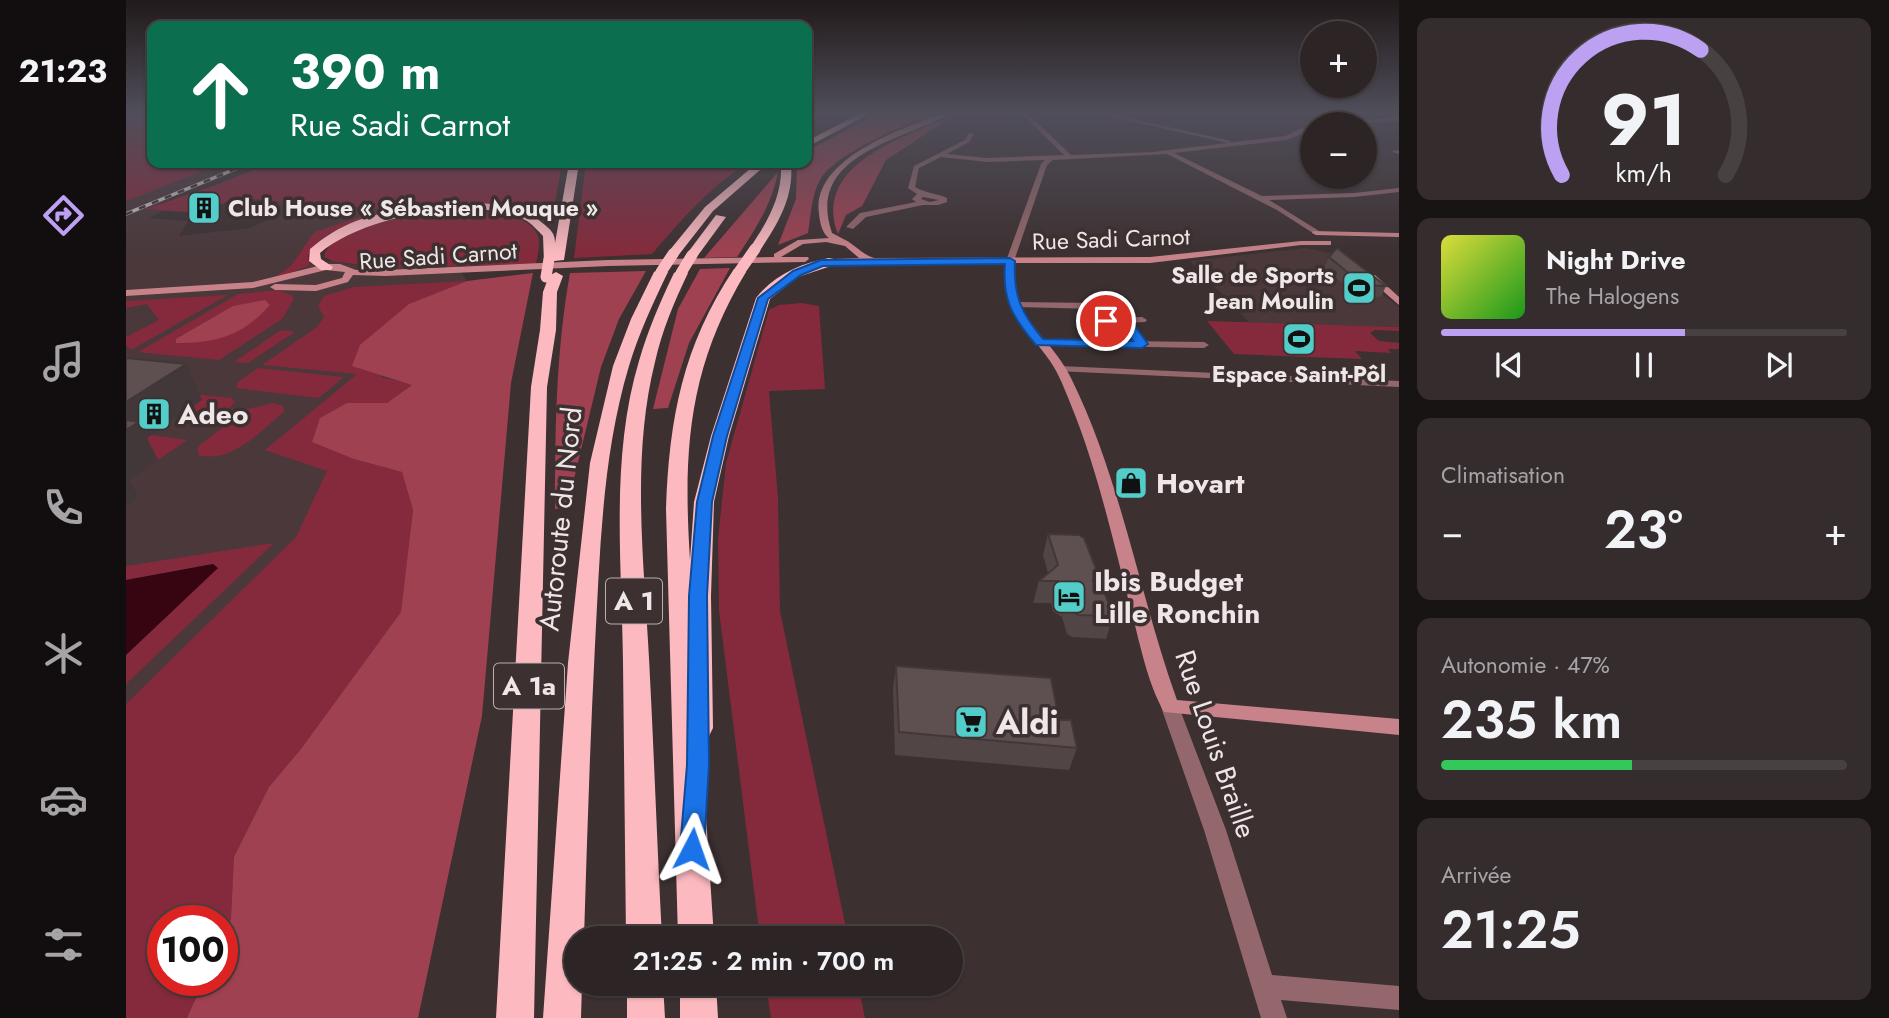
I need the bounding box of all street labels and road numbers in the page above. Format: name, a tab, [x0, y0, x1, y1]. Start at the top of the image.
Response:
street label: Rue Sadi Carnot	[1031, 219, 1191, 259]
street label: Rue Sadi Carnot	[358, 233, 519, 278]
street label: Autoroute du Nord	[528, 405, 593, 633]
road number: A 1	[606, 579, 662, 624]
street label: Rue Louis Braille	[1164, 645, 1267, 844]
road number: A 1a	[494, 664, 564, 708]

